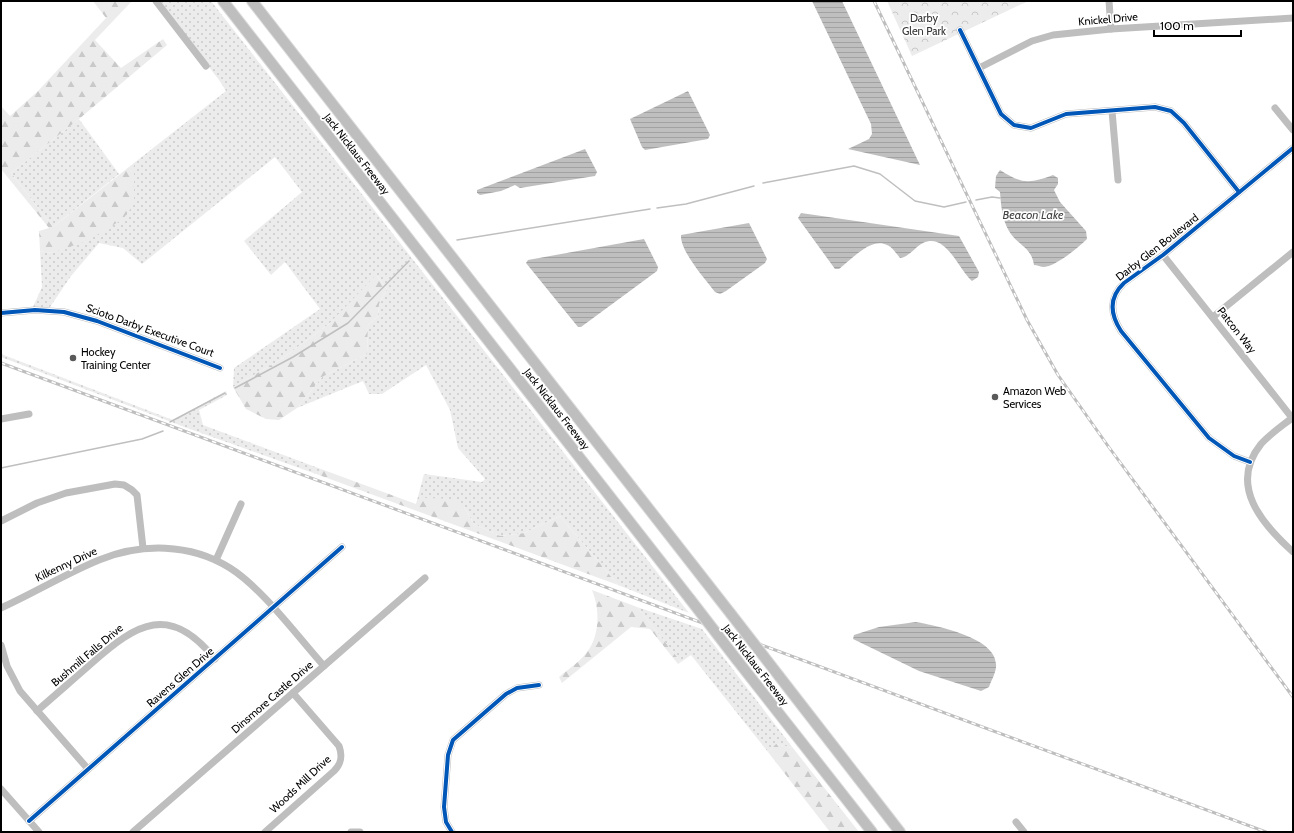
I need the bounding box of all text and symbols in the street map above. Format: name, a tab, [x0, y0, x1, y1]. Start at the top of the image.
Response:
street label: Knickel Drive	[1078, 9, 1139, 29]
park label: Darby Glen Park	[902, 11, 946, 38]
scale bar	[1154, 12, 1241, 38]
text: 100 m	[1160, 18, 1194, 33]
street label: Jack Nicklaus Freeway	[320, 110, 393, 198]
water label: Beacon Lake	[1003, 207, 1064, 222]
street label: Darby Glen Boulevard	[1113, 210, 1201, 284]
street label: Scioto Darby Executive Court	[84, 300, 216, 360]
street label: Patcon Way	[1215, 304, 1260, 356]
place label: Hockey Training Center	[81, 345, 151, 372]
marker: Hockey Training Center	[68, 353, 78, 363]
street label: Jack Nicklaus Freeway	[520, 365, 593, 453]
place label: Amazon Web Services	[1003, 384, 1066, 411]
marker: Amazon Web Services	[990, 392, 1000, 402]
street label: Kilkenny Drive	[33, 543, 99, 584]
street label: Bushmill Falls Drive	[48, 621, 126, 689]
street label: Jack Nicklaus Freeway	[719, 621, 792, 709]
street label: Ravens Glen Drive	[143, 644, 217, 710]
street label: Dinsmore Castle Drive	[228, 657, 316, 736]
street label: Woods Mill Drive	[266, 752, 334, 816]

